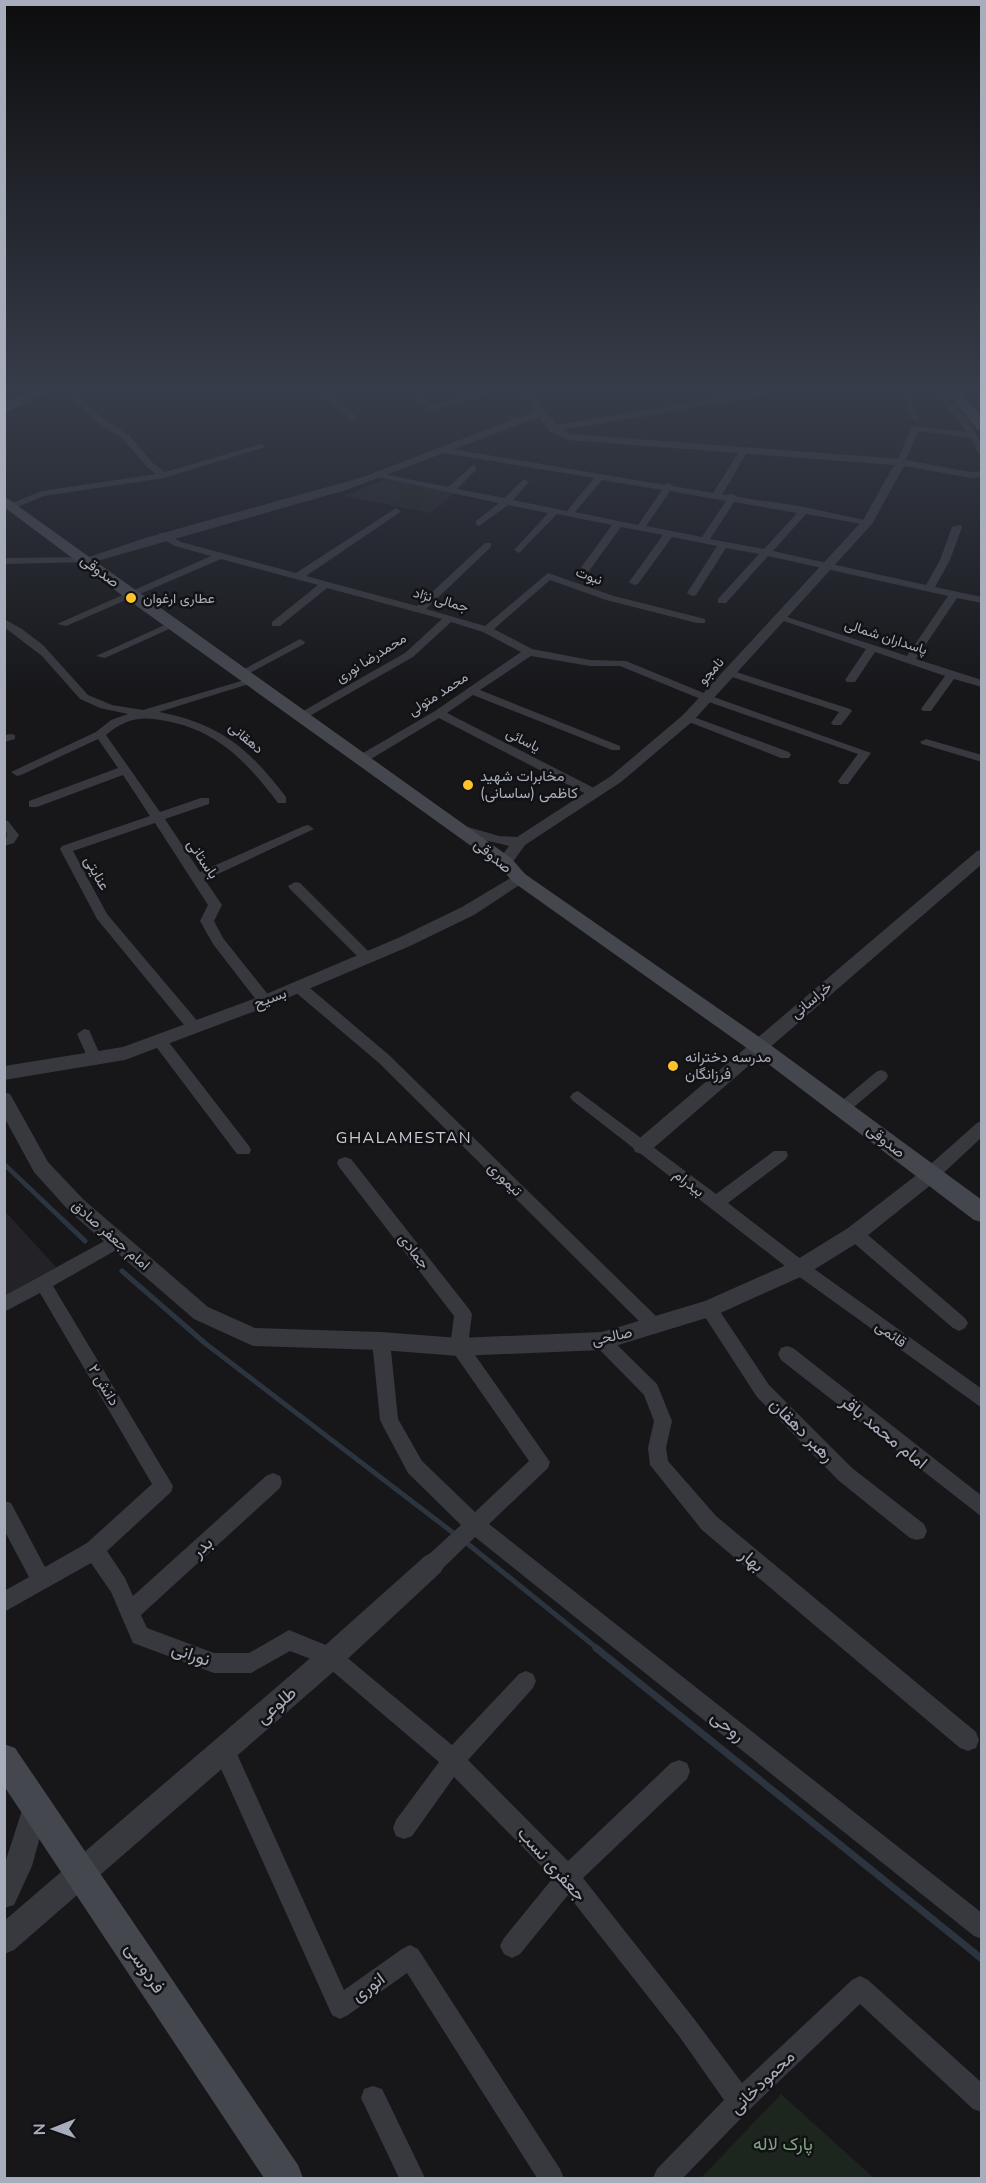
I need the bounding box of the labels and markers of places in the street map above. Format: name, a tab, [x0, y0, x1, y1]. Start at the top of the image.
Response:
place label: عطاری ارغوان	[143, 589, 215, 608]
marker: عطاری ارغوان	[124, 591, 138, 605]
place label: مخابرات شهید کاظمی (ساسانی)	[480, 766, 578, 803]
marker: مخابرات شهید کاظمی (ساسانی)	[461, 778, 475, 792]
place label: مدرسه دخترانه فرزانگان	[685, 1047, 771, 1084]
marker: مدرسه دخترانه فرزانگان	[666, 1059, 680, 1073]

